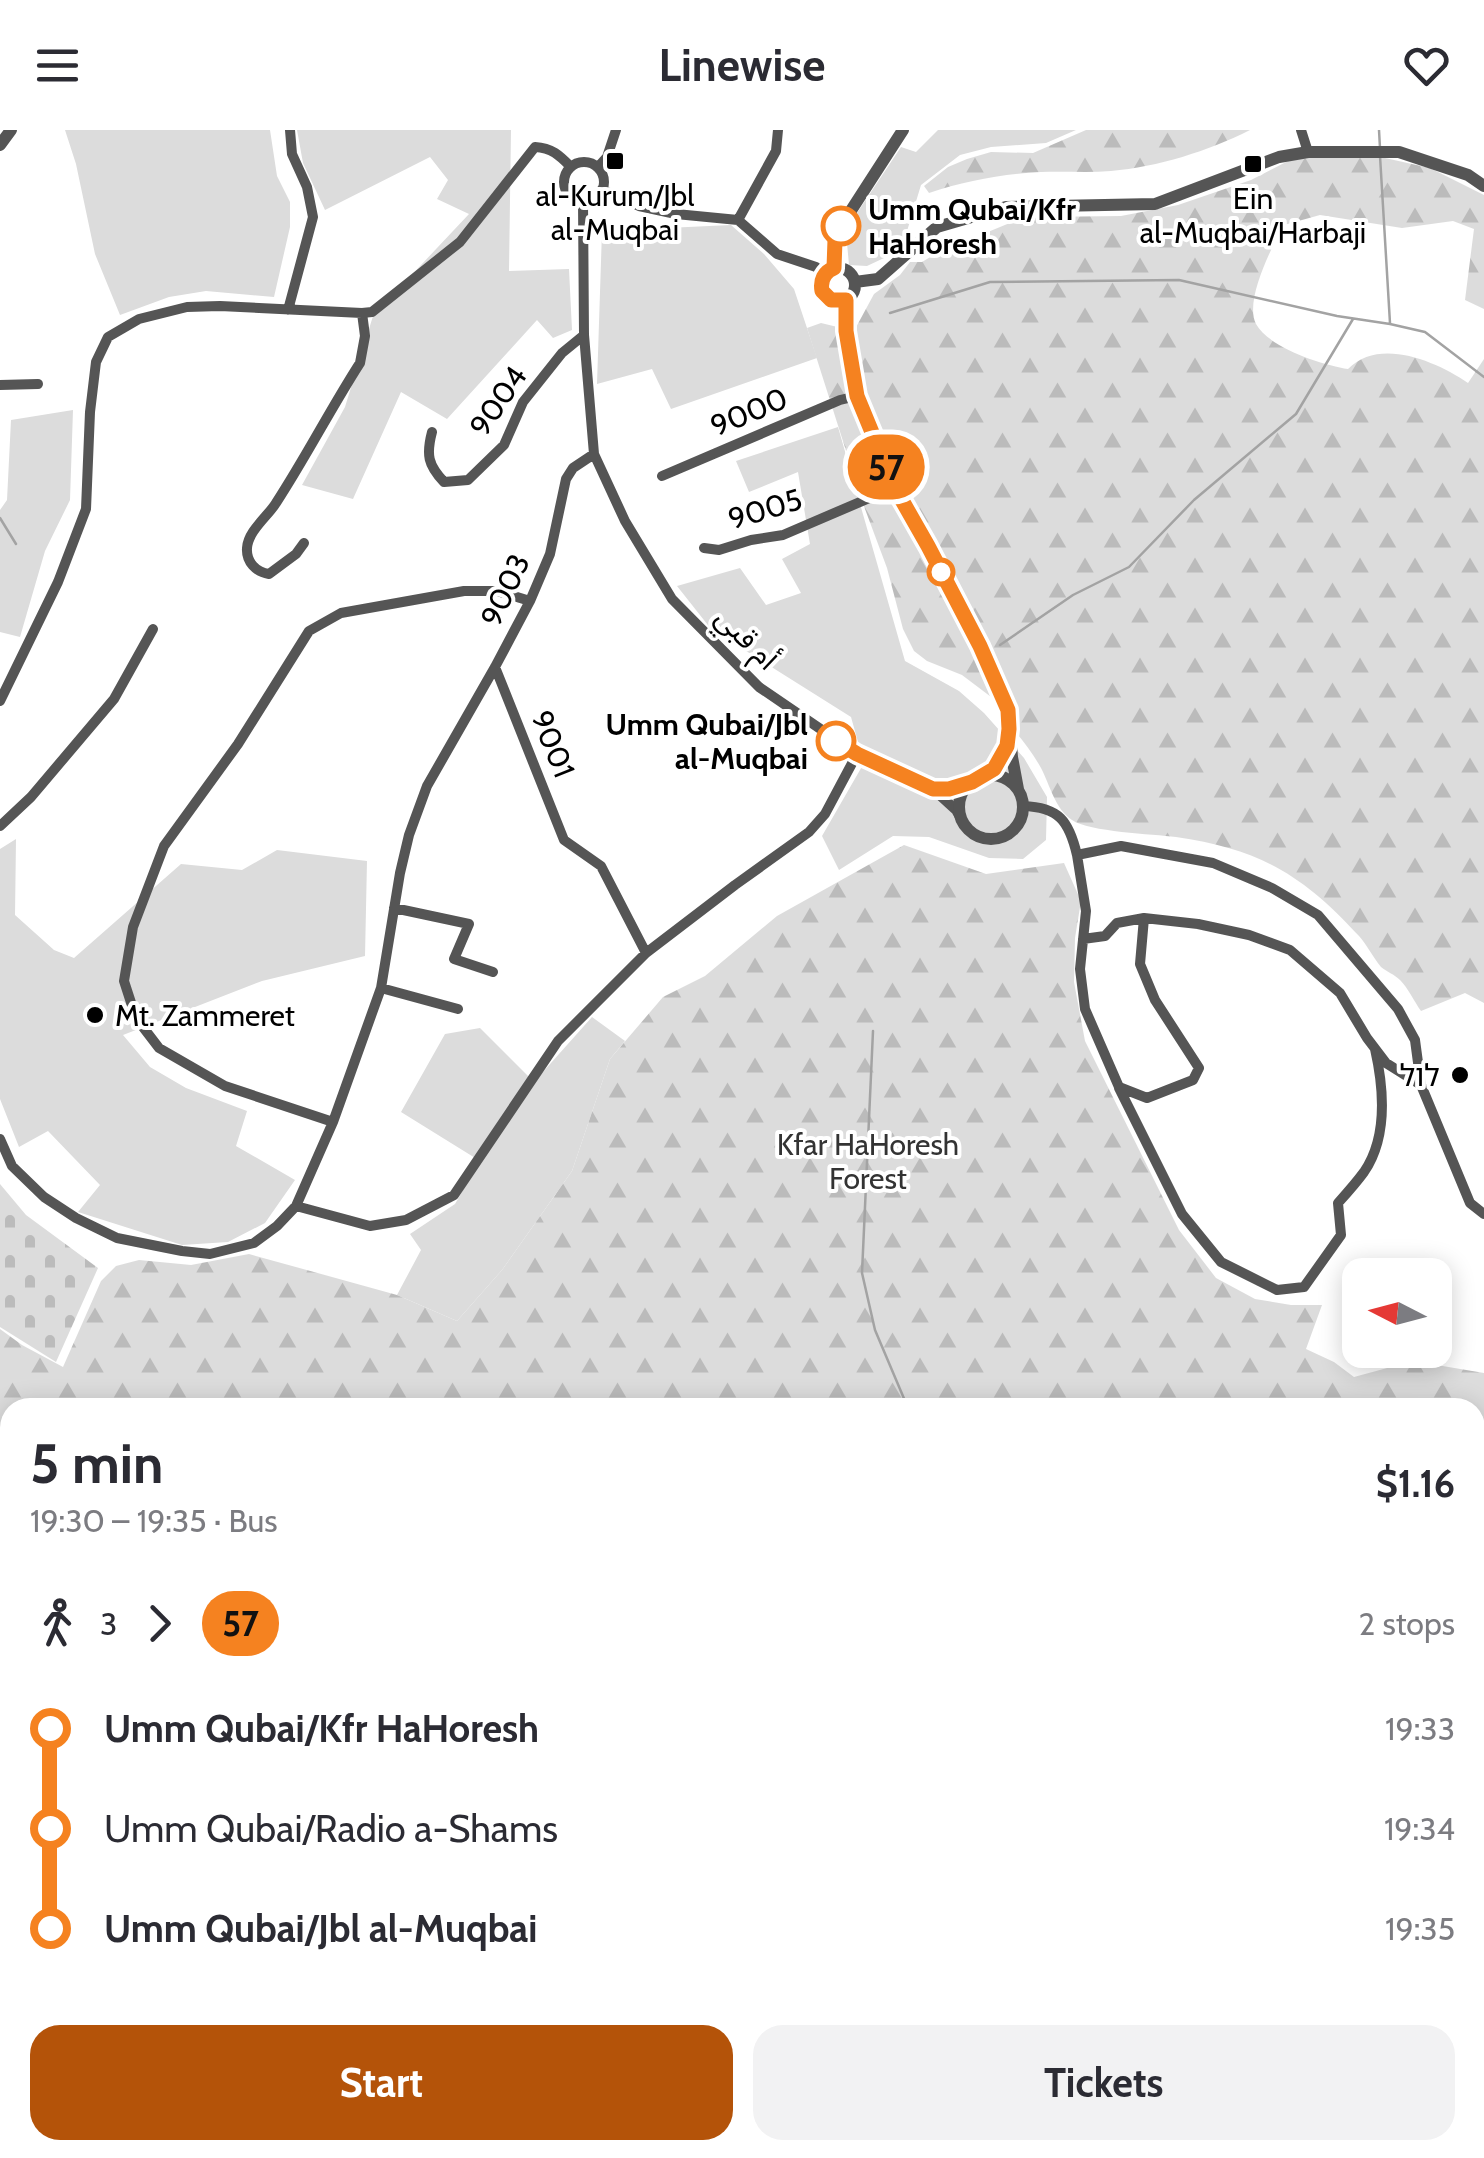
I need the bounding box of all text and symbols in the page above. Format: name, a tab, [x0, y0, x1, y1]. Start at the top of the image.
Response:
icon: menu	[30, 38, 85, 93]
text: Linewise	[659, 38, 826, 92]
icon: heart	[1399, 38, 1454, 93]
marker: al-Kurum/Jbl al-Muqbai	[604, 150, 626, 172]
marker: Ein al-Muqbai/Harbaji	[1242, 153, 1264, 175]
place label: al-Kurum/Jbl al-Muqbai	[536, 177, 694, 248]
place label: Ein al-Muqbai/Harbaji	[1140, 180, 1366, 251]
place label: Umm Qubai/Kfr HaHoresh	[868, 191, 1076, 262]
marker: Umm Qubai/Kfr HaHoresh	[822, 207, 860, 245]
street label: 9004	[461, 359, 535, 443]
street label: 9000	[705, 379, 793, 445]
line badge: 57	[841, 434, 931, 500]
text: 57	[868, 446, 904, 489]
street label: 9005	[724, 480, 806, 538]
street label: 9003	[472, 548, 538, 632]
unlabelled marker	[928, 559, 954, 585]
street label: أم قبي	[704, 599, 786, 681]
street label: 9001	[523, 705, 583, 783]
place label: Umm Qubai/Jbl al-Muqbai	[606, 706, 808, 777]
marker: Umm Qubai/Jbl al-Muqbai	[817, 722, 855, 760]
place label: Mt. Zammeret	[115, 997, 295, 1034]
marker: Mt. Zammeret	[84, 1004, 106, 1026]
place label: לול	[1400, 1057, 1440, 1094]
marker: לול	[1449, 1064, 1471, 1086]
park label: Kfar HaHoresh Forest	[777, 1126, 959, 1197]
north arrow	[1342, 1258, 1452, 1368]
map controls	[1342, 1258, 1452, 1368]
text: 5 min	[30, 1430, 163, 1497]
text: $1.16	[1376, 1460, 1455, 1507]
text: 19:30 – 19:35 · Bus	[30, 1501, 278, 1540]
icon: walk	[30, 1596, 85, 1651]
icon: forward	[132, 1596, 187, 1651]
text: 57	[222, 1602, 259, 1645]
text: 3	[100, 1604, 117, 1643]
text: 2 stops	[1358, 1604, 1455, 1643]
text: Umm Qubai/Kfr HaHoresh	[104, 1705, 539, 1752]
text: 19:33	[1385, 1709, 1455, 1748]
text: Umm Qubai/Radio a-Shams	[104, 1805, 558, 1852]
text: 19:34	[1384, 1809, 1455, 1848]
text: Umm Qubai/Jbl al-Muqbai	[104, 1905, 537, 1952]
text: 19:35	[1385, 1909, 1455, 1948]
button: Start	[30, 2025, 733, 2140]
button: Tickets	[753, 2025, 1455, 2140]

